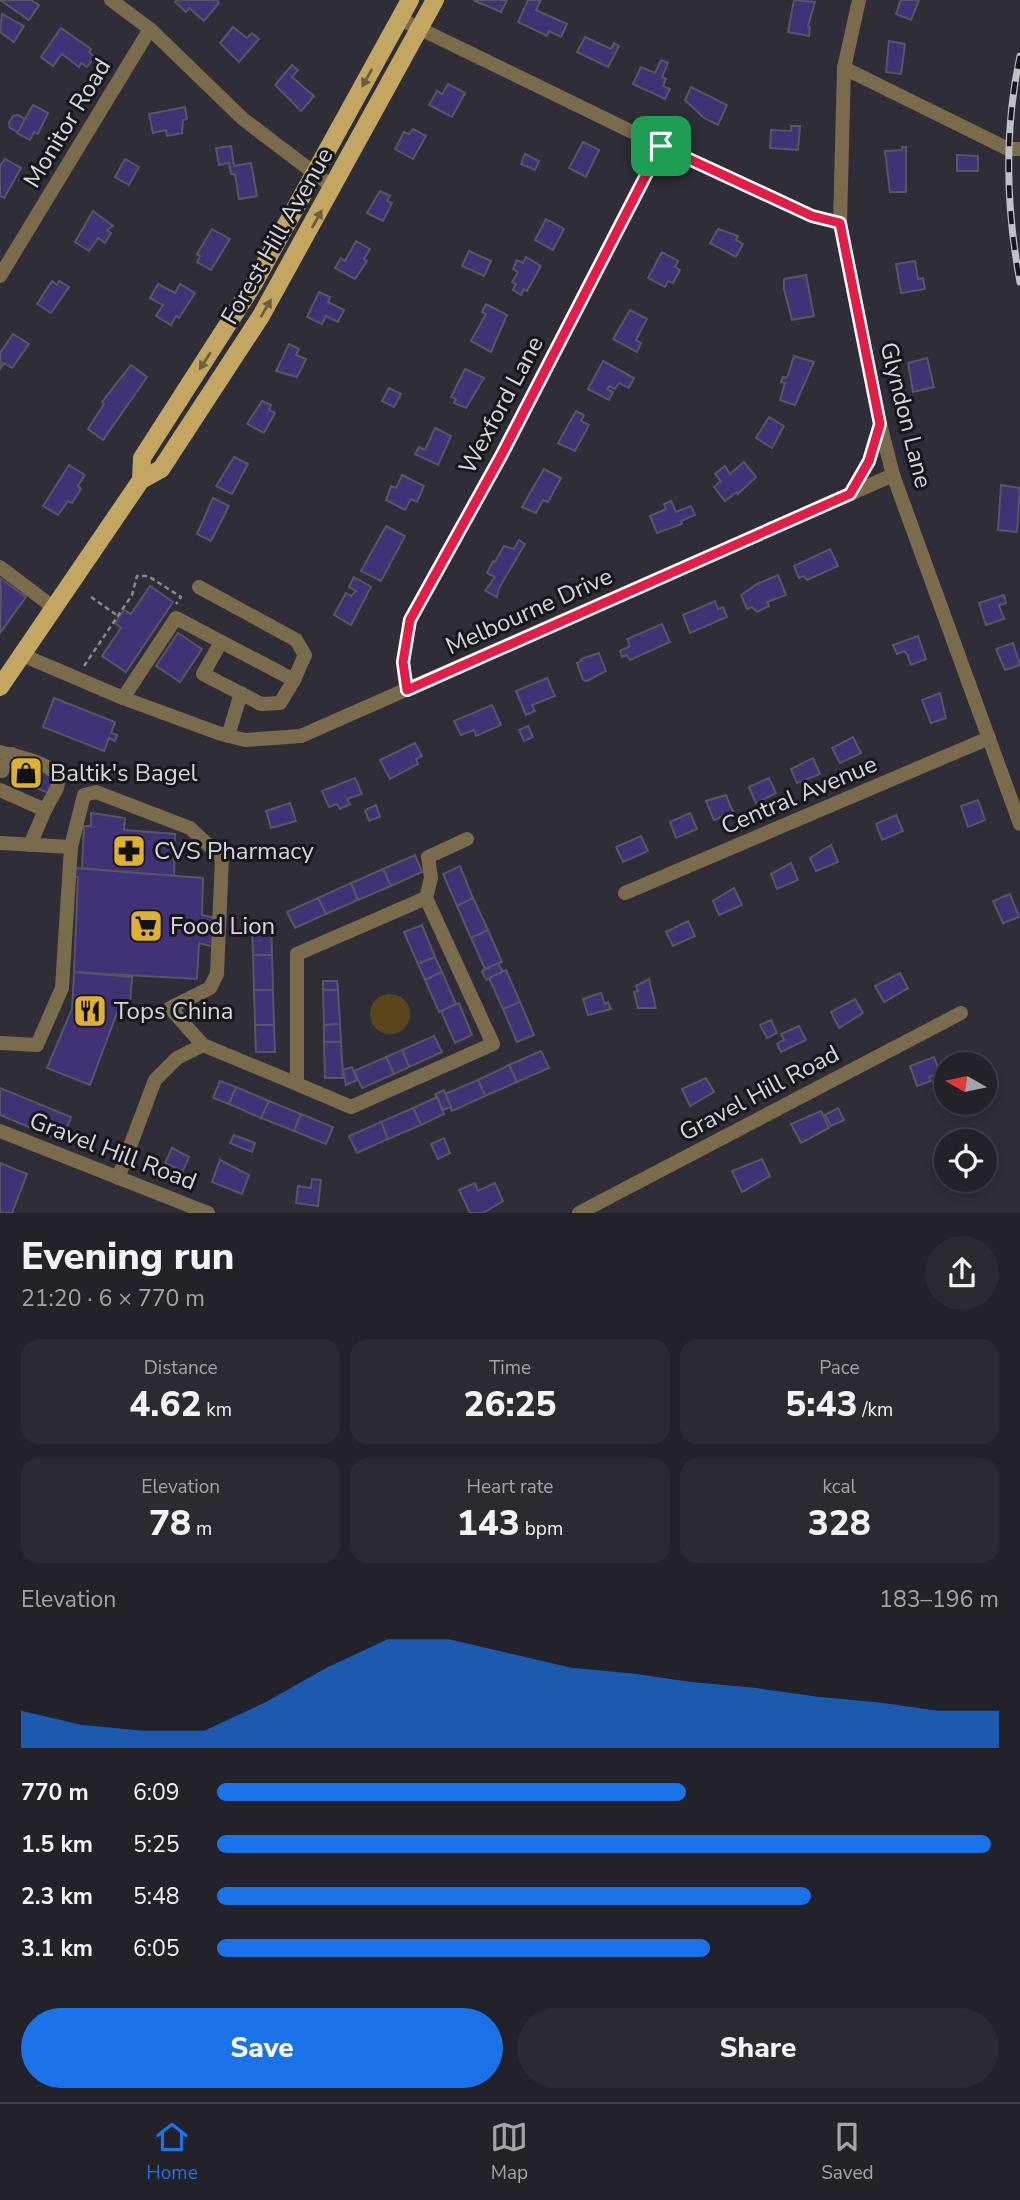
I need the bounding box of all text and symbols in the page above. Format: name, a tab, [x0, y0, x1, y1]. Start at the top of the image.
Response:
street label: Monitor Road	[16, 52, 118, 194]
one-way arrow	[361, 69, 373, 88]
pin	[631, 116, 691, 176]
icon: arrive	[642, 127, 680, 165]
street label: Forest Hill Avenue	[213, 142, 341, 330]
one-way arrow	[311, 209, 323, 228]
one-way arrow	[260, 299, 272, 318]
street label: Wexford Lane	[451, 330, 551, 480]
street label: Glyndon Lane	[872, 339, 940, 491]
one-way arrow	[199, 351, 212, 370]
street label: Melbourne Drive	[441, 560, 617, 662]
street label: Central Avenue	[716, 748, 882, 842]
shop icon: Baltik's Bagel	[7, 754, 45, 792]
place label: Baltik's Bagel	[50, 757, 198, 789]
pharmacy icon: CVS Pharmacy	[110, 832, 148, 870]
place label: CVS Pharmacy	[154, 835, 315, 867]
supermarket icon: Food Lion	[127, 907, 165, 945]
place label: Food Lion	[170, 910, 275, 942]
restaurant icon: Tops China	[71, 992, 109, 1030]
place label: Tops China	[114, 995, 233, 1027]
street label: Gravel Hill Road	[673, 1037, 845, 1149]
north arrow	[934, 1052, 998, 1115]
map controls	[934, 1052, 997, 1192]
street label: Gravel Hill Road	[25, 1104, 201, 1198]
button: locate	[934, 1129, 997, 1192]
text: Evening run	[21, 1231, 234, 1282]
button: share	[925, 1236, 999, 1310]
text: 21:20 · 6 × 770 m	[21, 1283, 205, 1314]
text: Distance	[144, 1355, 218, 1381]
text: Time	[489, 1355, 531, 1381]
text: Pace	[819, 1355, 860, 1381]
text: 4.62	[129, 1381, 201, 1428]
text: 26:25	[463, 1381, 557, 1428]
text: 5:43	[785, 1381, 857, 1428]
text: km	[201, 1397, 232, 1423]
text: /km	[857, 1397, 893, 1423]
text: Elevation	[141, 1474, 220, 1500]
text: Heart rate	[467, 1474, 553, 1500]
text: kcal	[822, 1474, 856, 1500]
text: 78	[149, 1500, 191, 1547]
text: 143	[457, 1500, 520, 1547]
text: 328	[808, 1500, 871, 1547]
text: m	[191, 1516, 212, 1542]
text: bpm	[520, 1516, 563, 1542]
text: Elevation	[21, 1584, 116, 1615]
text: 183–196 m	[879, 1584, 999, 1615]
text: 770 m	[21, 1777, 89, 1808]
text: 6:09	[133, 1777, 180, 1808]
text: 1.5 km	[21, 1829, 93, 1860]
text: 5:25	[133, 1829, 180, 1860]
text: 2.3 km	[21, 1881, 93, 1912]
text: 5:48	[133, 1881, 180, 1912]
text: 3.1 km	[21, 1933, 93, 1964]
text: 6:05	[133, 1933, 180, 1964]
button: Save	[21, 2008, 503, 2088]
button: Share	[517, 2008, 999, 2088]
tab: Home	[146, 2118, 198, 2186]
tab: Map	[490, 2118, 528, 2186]
tab: Saved	[821, 2118, 874, 2186]

